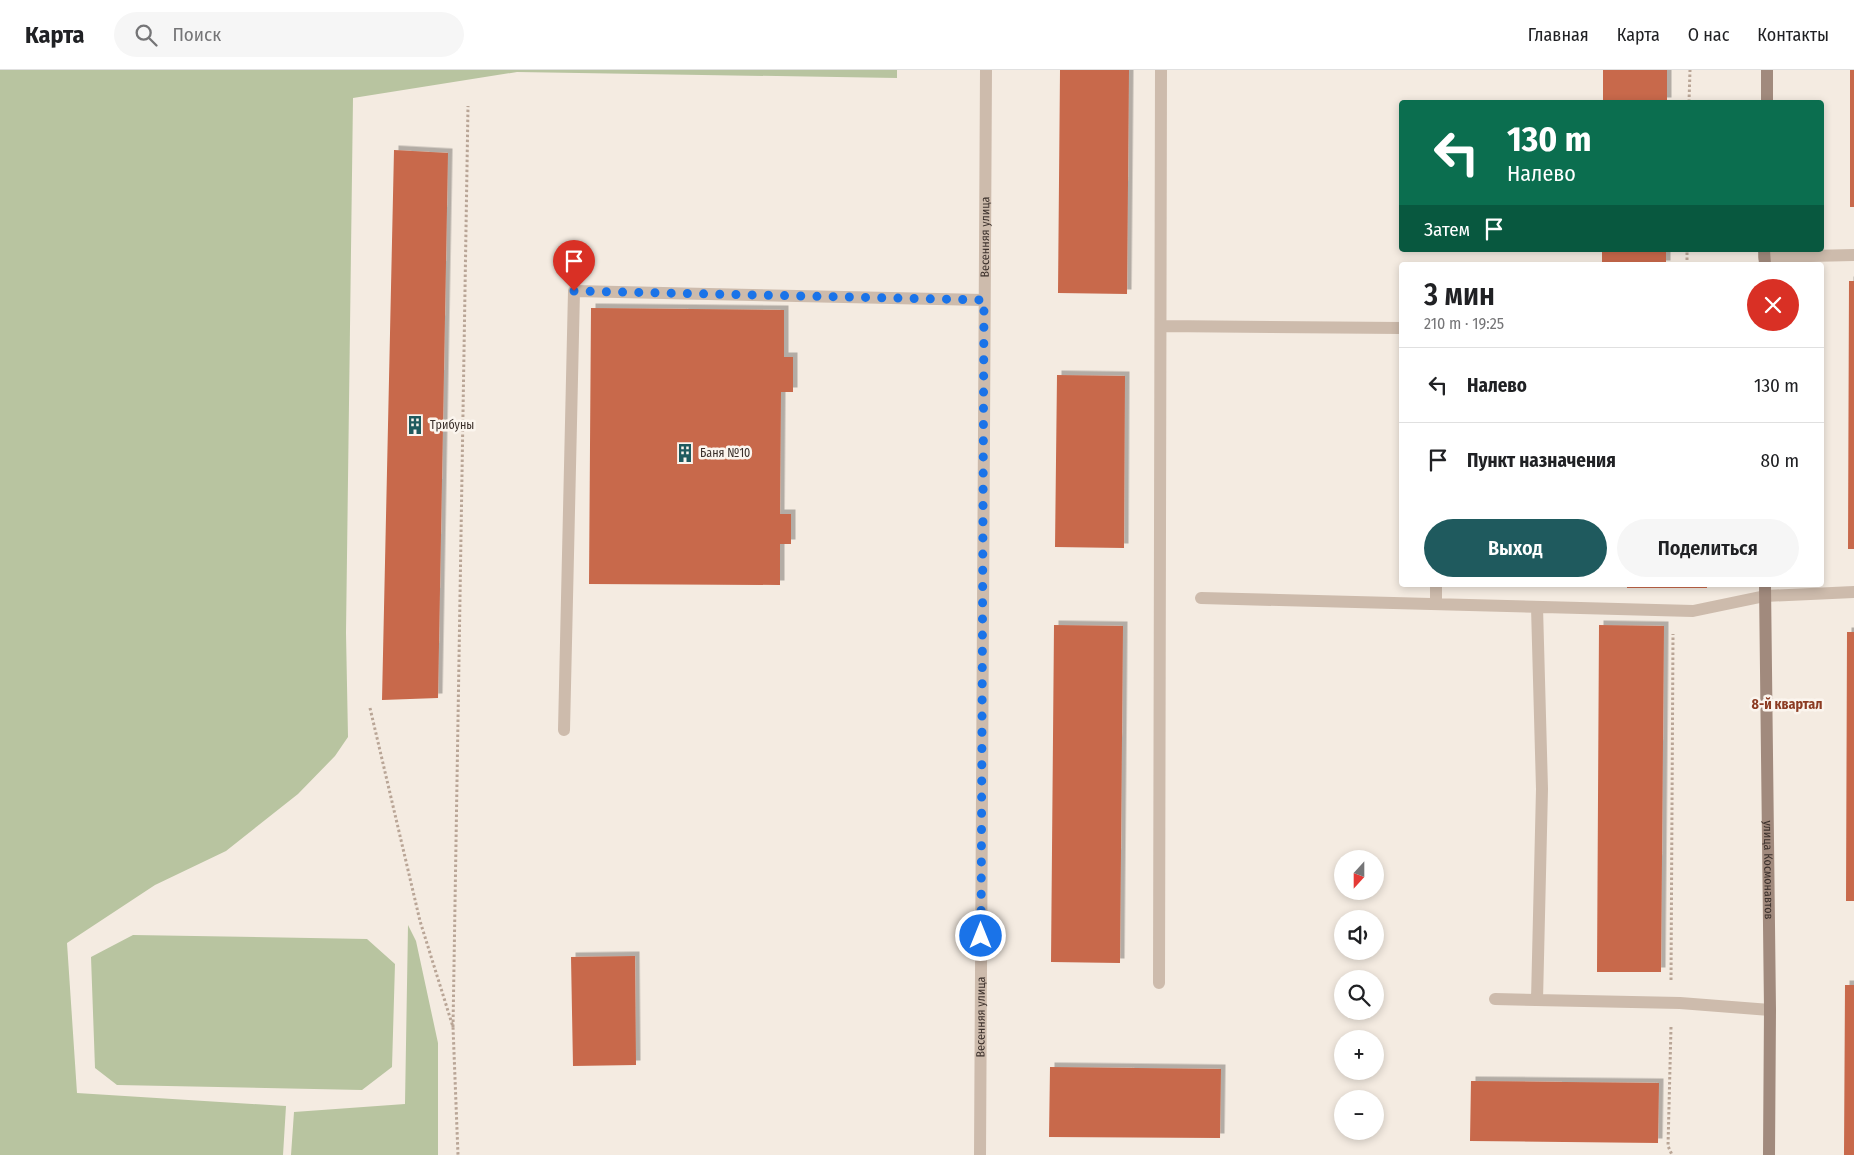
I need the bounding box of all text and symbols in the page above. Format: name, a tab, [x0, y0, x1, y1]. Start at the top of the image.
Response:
search box	[114, 12, 464, 57]
text: Карта	[25, 21, 84, 49]
icon: search	[132, 21, 160, 49]
text: Поиск	[172, 23, 221, 46]
text: Главная	[1528, 24, 1589, 46]
text: Карта	[1617, 24, 1660, 46]
text: О нас	[1688, 24, 1729, 46]
text: Контакты	[1757, 24, 1829, 46]
text: 130 m	[1507, 118, 1591, 160]
icon: left	[1424, 120, 1489, 185]
text: Налево	[1507, 160, 1576, 187]
street label: Весенняя улица	[978, 196, 992, 278]
icon: arrive	[1480, 215, 1508, 243]
text: Затем	[1424, 218, 1470, 241]
pin	[553, 240, 595, 291]
icon: arrive	[560, 247, 588, 275]
text: 3 мин	[1424, 277, 1495, 313]
button: close	[1747, 279, 1799, 331]
text: 210 m · 19:25	[1424, 314, 1504, 333]
icon: left	[1424, 371, 1452, 399]
text: Налево	[1467, 374, 1527, 397]
text: 130 m	[1754, 374, 1799, 397]
building icon: Трибуны	[404, 414, 426, 436]
place label: Трибуны	[430, 418, 474, 432]
building icon: Баня №10	[674, 442, 696, 464]
place label: Баня №10	[700, 446, 750, 460]
icon: arrive	[1424, 446, 1452, 474]
text: Пункт назначения	[1467, 449, 1616, 472]
text: 80 m	[1761, 449, 1799, 472]
button: Выход	[1424, 519, 1607, 577]
button: Поделиться	[1617, 519, 1799, 577]
district label: 8-й квартал	[1752, 696, 1822, 713]
street label: улица Космонавтов	[1761, 820, 1776, 920]
north arrow	[1334, 850, 1384, 900]
map controls	[1334, 850, 1384, 1140]
position arrow	[954, 909, 1006, 961]
button: sound	[1334, 910, 1384, 960]
button: search	[1334, 970, 1384, 1020]
street label: Весенняя улица	[974, 976, 988, 1058]
button: +	[1334, 1030, 1384, 1080]
button: −	[1334, 1090, 1384, 1140]

